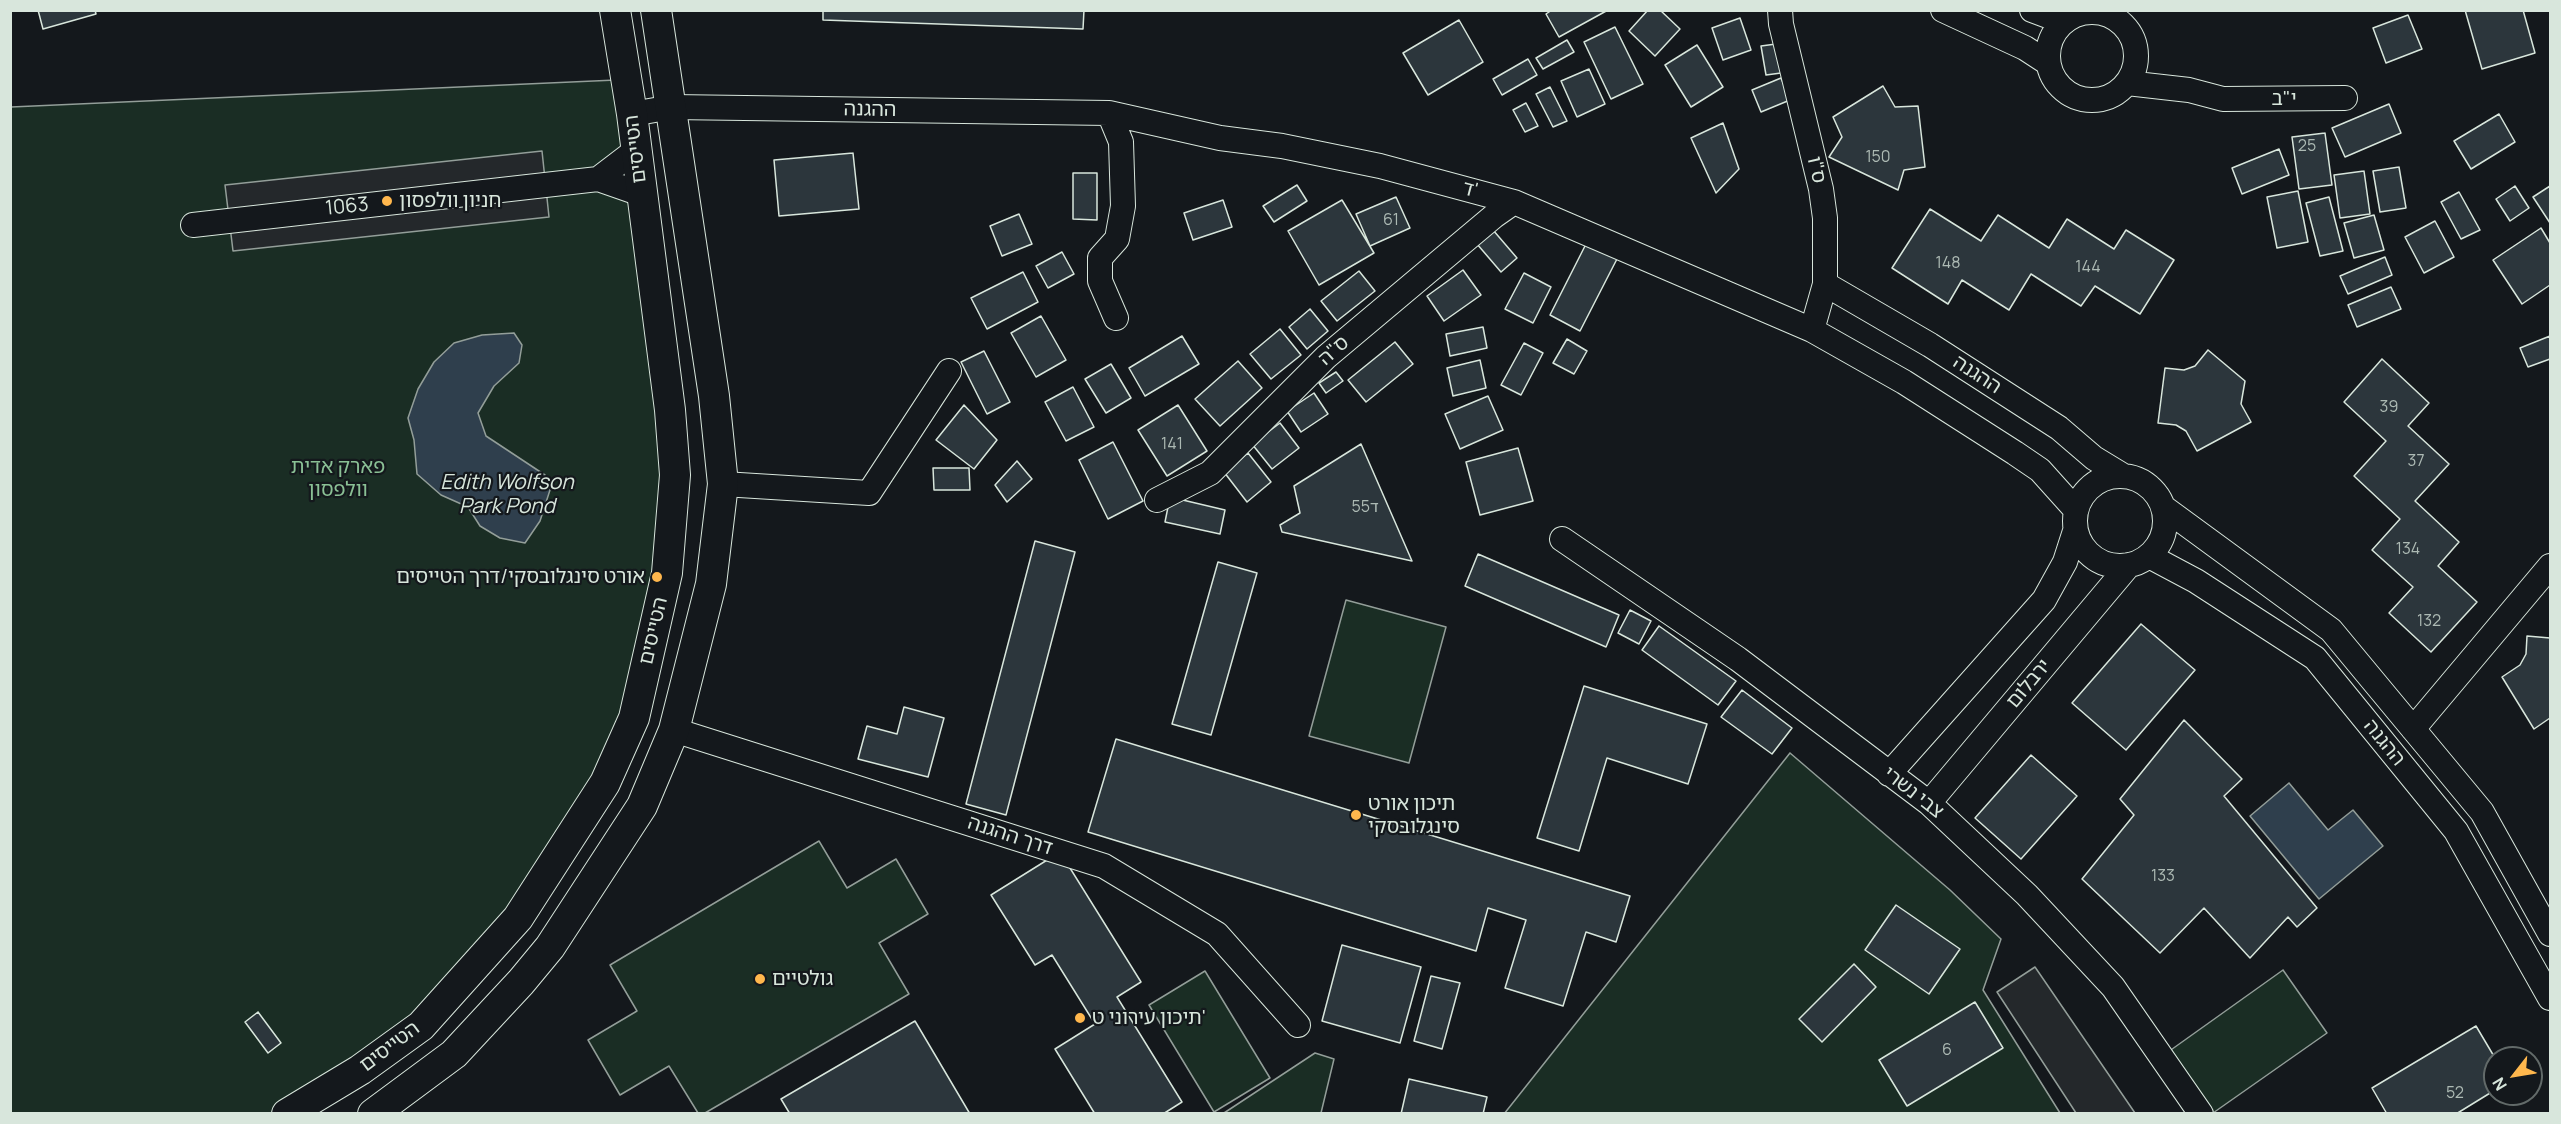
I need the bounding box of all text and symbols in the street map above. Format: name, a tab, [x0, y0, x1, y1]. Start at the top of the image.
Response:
street label: י"ב	[2271, 87, 2297, 111]
street label: ההגנה	[843, 98, 897, 122]
street label: הטייסים	[620, 113, 652, 185]
house number: 25	[2298, 137, 2316, 157]
house number: 150	[1865, 148, 1891, 168]
street label: ס"ו	[1801, 154, 1831, 186]
street label: ד'	[1460, 176, 1480, 204]
place label: חניון וולפסון	[399, 189, 502, 213]
street label: 1063	[324, 193, 370, 221]
marker: חניון וולפסון	[380, 194, 394, 208]
house number: 61	[1383, 211, 1399, 231]
house number: 148	[1936, 254, 1960, 274]
house number: 144	[2075, 258, 2101, 278]
street label: ס"ה	[1314, 331, 1354, 371]
street label: ההגנה	[1948, 351, 2006, 399]
house number: 39	[2380, 398, 2398, 418]
house number: 141	[1161, 435, 1183, 455]
house number: 37	[2408, 452, 2424, 472]
park label: פארק אדית וולפסון	[291, 455, 385, 502]
water label: Edith Wolfson Park Pond	[440, 470, 574, 520]
house number: 55ד	[1351, 498, 1379, 518]
house number: 134	[2396, 540, 2420, 560]
place label: אורט סינגלובסקי/דרך הטייסים	[396, 565, 645, 589]
marker: אורט סינגלובסקי/דרך הטייסים	[650, 570, 664, 584]
street label: הטייסים	[635, 595, 673, 667]
house number: 132	[2417, 612, 2441, 632]
street label: ירבלום	[2002, 655, 2056, 713]
street label: ההגנה	[2358, 715, 2410, 771]
street label: צבי נשרי	[1878, 762, 1948, 824]
place label: תיכון אורט סינגלובסקי	[1368, 792, 1460, 839]
marker: תיכון אורט סינגלובסקי	[1349, 808, 1363, 822]
street label: דרך ההגנה	[965, 811, 1055, 861]
house number: 133	[2151, 867, 2175, 887]
place label: גולטיים	[772, 967, 833, 991]
marker: גולטיים	[753, 972, 767, 986]
place label: תיכון עירוני ט'	[1092, 1006, 1206, 1030]
marker: תיכון עירוני ט'	[1073, 1011, 1087, 1025]
street label: הטייסים	[355, 1017, 425, 1077]
house number: 6	[1942, 1041, 1952, 1061]
north arrow	[2483, 1046, 2543, 1106]
text: N	[2487, 1074, 2512, 1095]
house number: 52	[2446, 1084, 2464, 1104]

